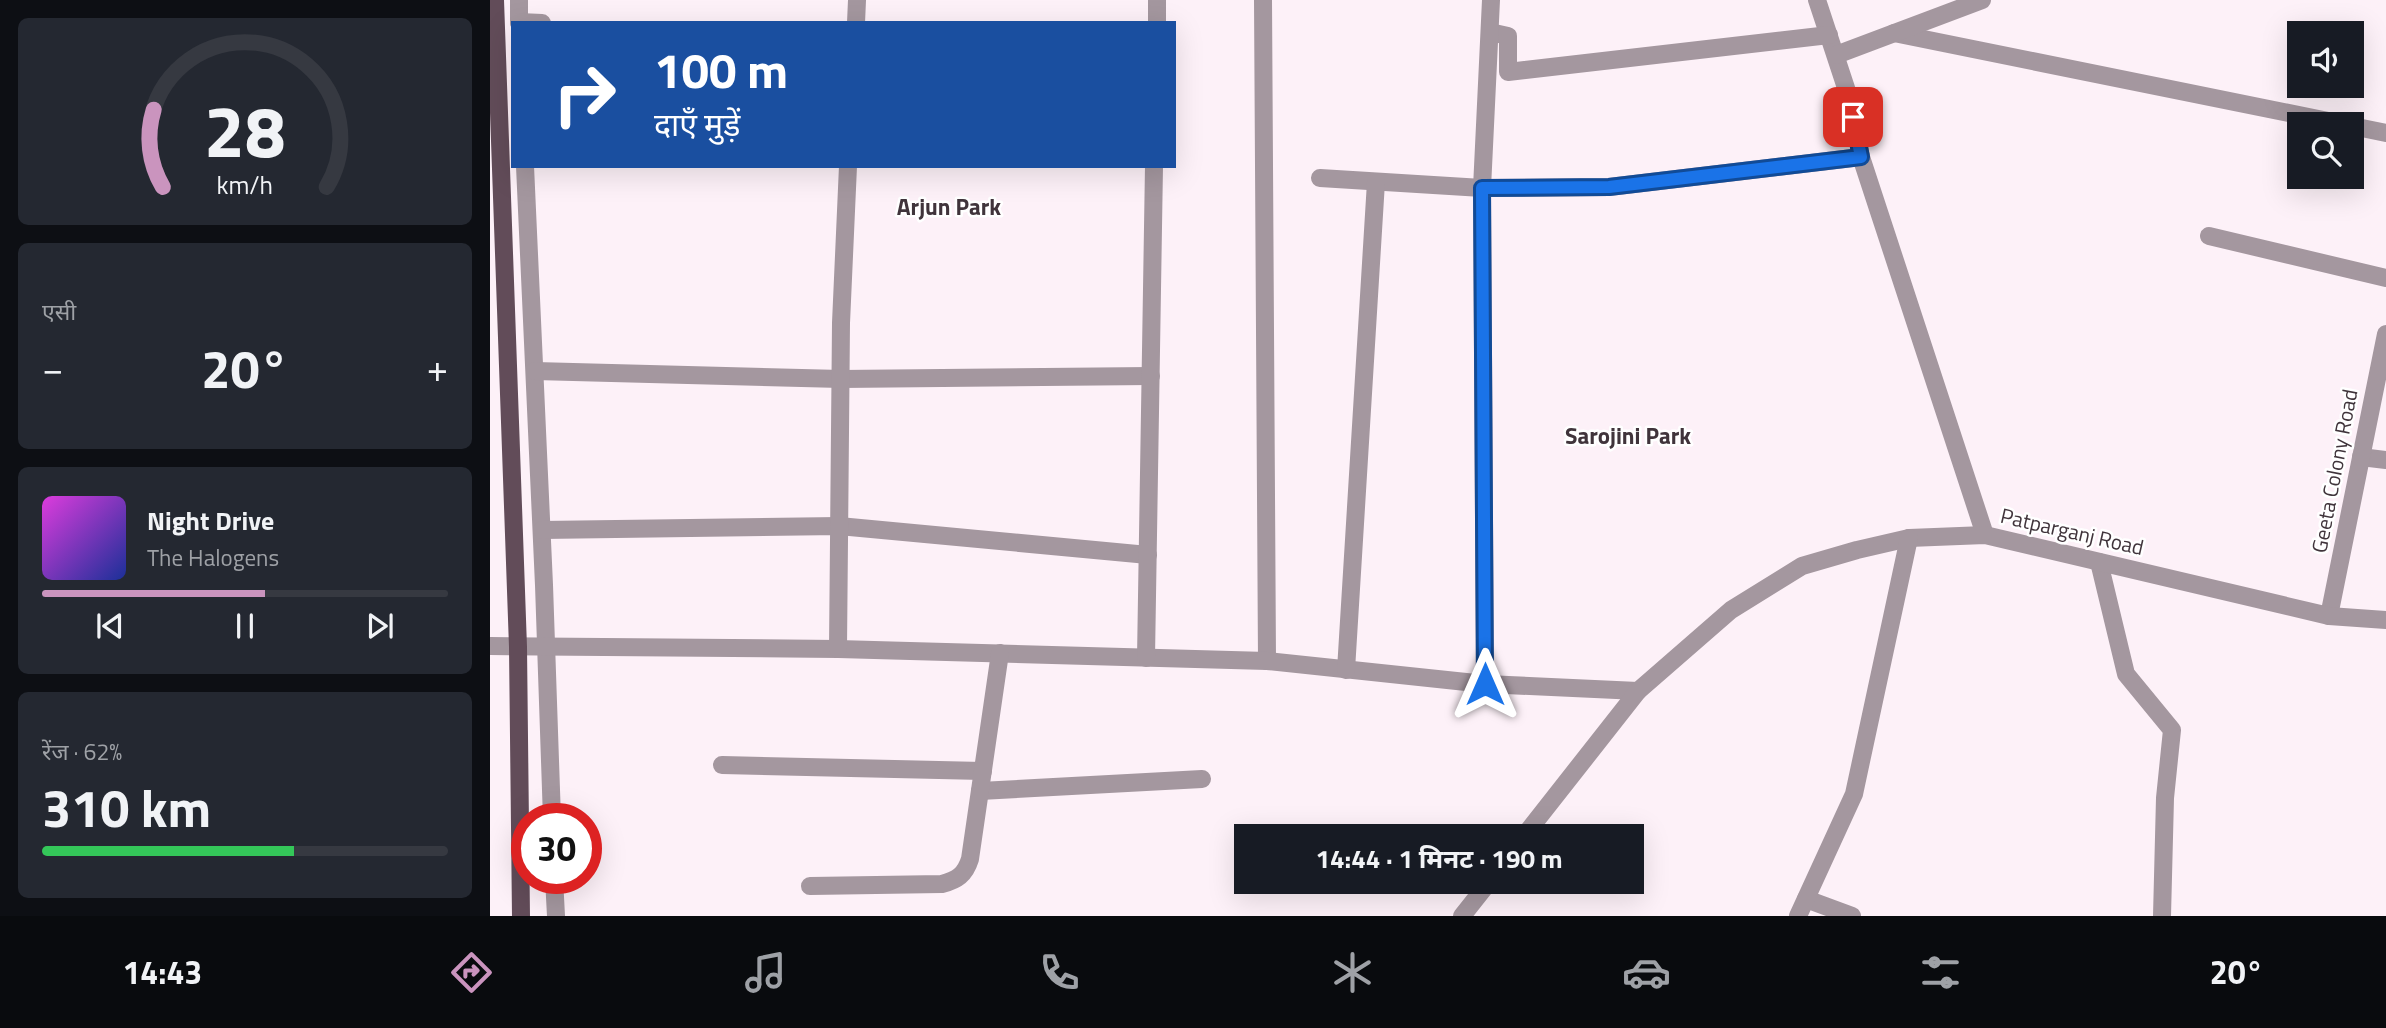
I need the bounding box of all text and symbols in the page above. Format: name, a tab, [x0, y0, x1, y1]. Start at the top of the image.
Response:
map controls	[2287, 21, 2364, 189]
button: sound	[2287, 21, 2364, 98]
text: 100 m	[654, 32, 788, 107]
icon: right	[539, 49, 630, 140]
text: 28	[204, 76, 286, 186]
pin	[1823, 87, 1883, 147]
icon: arrive	[1834, 98, 1872, 136]
text: दाएँ मुड़ें	[654, 100, 740, 148]
button: search	[2287, 112, 2364, 189]
text: km/h	[217, 166, 273, 204]
district label: Arjun Park	[897, 189, 1001, 224]
text: एसी	[42, 294, 76, 329]
text: 20°	[201, 329, 289, 408]
text: −	[42, 339, 63, 397]
text: +	[427, 339, 448, 397]
street label: Geeta Colony Road	[2302, 386, 2366, 555]
district label: Sarojini Park	[1565, 418, 1691, 453]
street label: Patparganj Road	[1997, 499, 2147, 563]
text: Night Drive	[147, 501, 274, 540]
text: The Halogens	[147, 540, 279, 575]
icon: previous	[91, 607, 129, 645]
icon: pause	[226, 607, 264, 645]
icon: next	[361, 607, 399, 645]
position arrow	[1448, 647, 1522, 721]
text: रेंज · 62%	[42, 734, 122, 769]
text: 310 km	[42, 768, 211, 847]
speed limit sign: 30	[511, 803, 602, 894]
text: 14:44 · 1 मिनट · 190 m	[1315, 839, 1563, 878]
text: 14:43	[122, 948, 202, 996]
icon: directions	[447, 948, 496, 997]
icon: music	[741, 948, 790, 997]
icon: phone	[1035, 948, 1084, 997]
icon: climate	[1328, 948, 1377, 997]
icon: car	[1622, 948, 1671, 997]
icon: filters	[1916, 948, 1965, 997]
text: 20°	[2210, 948, 2264, 996]

